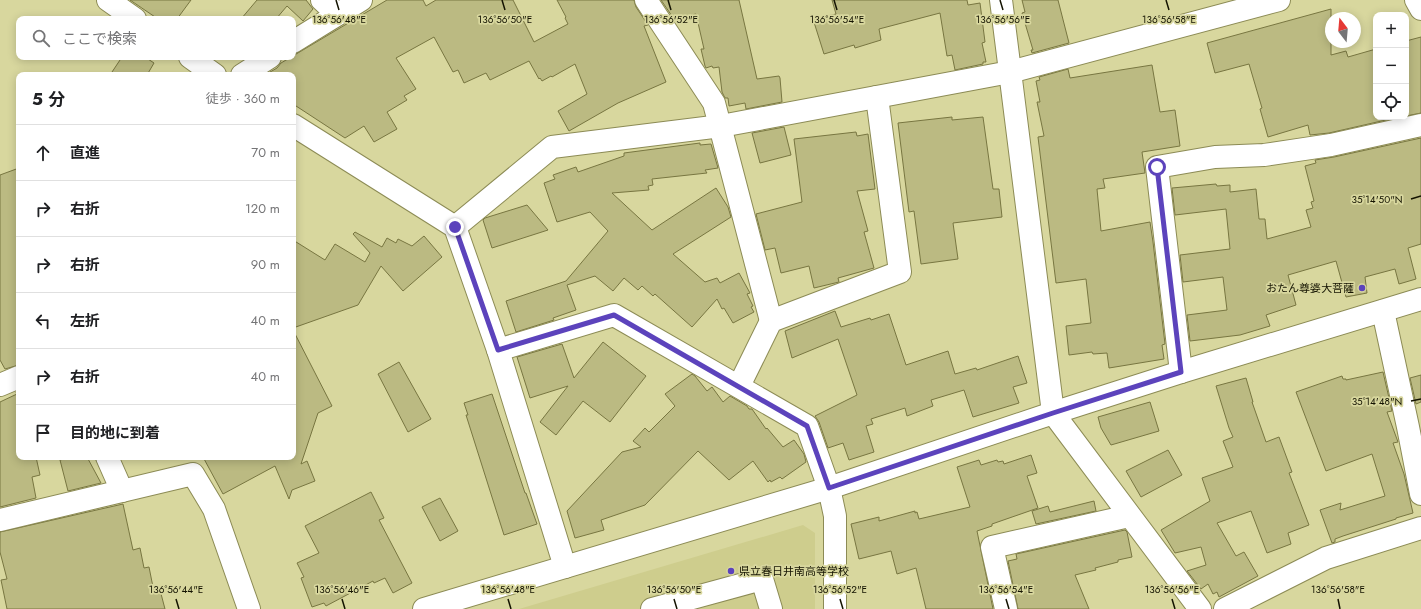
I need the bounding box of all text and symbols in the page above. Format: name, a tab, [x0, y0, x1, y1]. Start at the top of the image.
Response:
text: 136°56'48"E	[312, 12, 366, 27]
text: 136°56'50"E	[478, 12, 532, 27]
text: 136°56'52"E	[644, 12, 698, 27]
text: 136°56'54"E	[810, 12, 864, 27]
text: 136°56'56"E	[976, 12, 1030, 27]
text: 136°56'58"E	[1142, 12, 1196, 27]
north arrow	[1325, 12, 1361, 48]
map controls	[1373, 12, 1409, 120]
button: +	[1373, 12, 1409, 48]
search box	[16, 16, 296, 60]
icon: search	[30, 27, 52, 49]
text: ここで検索	[62, 28, 137, 50]
button: −	[1373, 48, 1409, 84]
button: locate	[1373, 84, 1409, 120]
text: 5 分	[32, 87, 65, 111]
text: 徒歩 · 360 m	[206, 89, 280, 108]
icon: ahead	[32, 142, 54, 164]
text: 直進	[70, 142, 100, 164]
text: 70 m	[251, 143, 280, 162]
route start	[1148, 158, 1166, 176]
text: 35°14'50"N	[1351, 192, 1403, 207]
icon: right	[32, 198, 54, 220]
text: 右折	[70, 198, 100, 220]
text: 120 m	[245, 199, 280, 218]
route end	[446, 218, 464, 236]
icon: right	[32, 254, 54, 276]
text: 右折	[70, 254, 100, 276]
text: 90 m	[251, 255, 280, 274]
place label: おたん尊婆大菩薩	[1266, 280, 1354, 296]
marker: おたん尊婆大菩薩	[1357, 283, 1367, 293]
icon: left	[32, 310, 54, 332]
text: 左折	[70, 310, 100, 332]
text: 40 m	[251, 311, 280, 330]
icon: right	[32, 366, 54, 388]
text: 右折	[70, 366, 100, 388]
text: 40 m	[251, 367, 280, 386]
text: 35°14'48"N	[1352, 394, 1402, 409]
icon: arrive	[32, 422, 54, 444]
text: 目的地に到着	[70, 422, 160, 444]
place label: 県立春日井南高等学校	[739, 563, 849, 579]
marker: 県立春日井南高等学校	[726, 566, 736, 576]
text: 136°56'44"E	[149, 582, 203, 597]
text: 136°56'46"E	[315, 582, 369, 597]
text: 136°56'48"E	[481, 582, 535, 597]
text: 136°56'50"E	[647, 582, 701, 597]
text: 136°56'52"E	[813, 582, 867, 597]
text: 136°56'54"E	[979, 582, 1033, 597]
text: 136°56'56"E	[1145, 582, 1199, 597]
text: 136°56'58"E	[1311, 582, 1365, 597]

